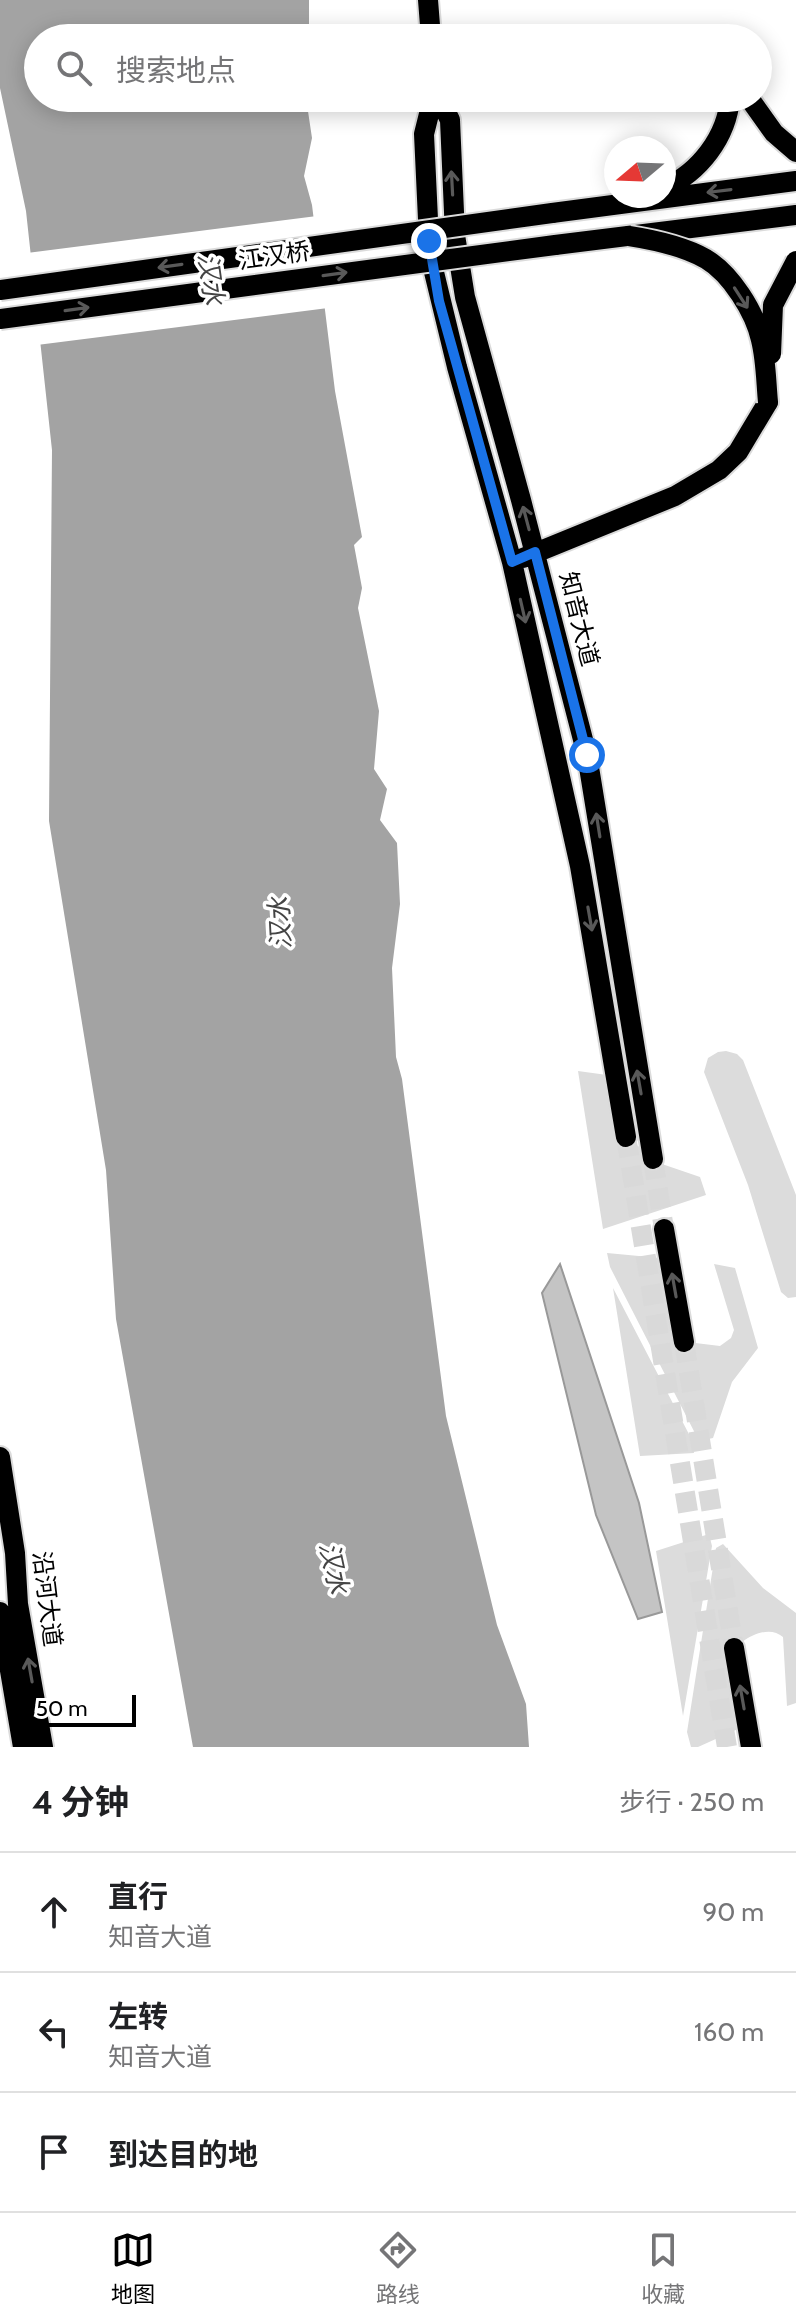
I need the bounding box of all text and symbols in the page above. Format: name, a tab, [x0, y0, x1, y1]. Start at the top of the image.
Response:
search box	[24, 24, 772, 112]
icon: search	[52, 46, 96, 90]
text: 搜索地点	[116, 52, 236, 89]
north arrow	[604, 136, 676, 208]
one-way arrow	[444, 170, 459, 197]
one-way arrow	[706, 184, 732, 199]
route end	[411, 223, 447, 259]
street label: 江汉桥	[236, 236, 312, 275]
water label: 汉水	[192, 251, 231, 308]
one-way arrow	[158, 259, 183, 274]
one-way arrow	[322, 266, 347, 281]
one-way arrow	[733, 287, 750, 309]
one-way arrow	[63, 301, 90, 316]
one-way arrow	[518, 505, 533, 531]
street label: 知音大道	[554, 569, 605, 669]
one-way arrow	[516, 597, 531, 623]
route start	[569, 737, 605, 773]
one-way arrow	[590, 813, 605, 839]
water label: 汉水	[263, 895, 297, 950]
one-way arrow	[583, 906, 598, 932]
one-way arrow	[631, 1070, 646, 1095]
one-way arrow	[666, 1273, 681, 1299]
water label: 汉水	[313, 1539, 355, 1598]
street label: 沿河大道	[27, 1550, 68, 1648]
one-way arrow	[21, 1658, 36, 1683]
one-way arrow	[734, 1685, 749, 1711]
scale bar	[24, 1691, 136, 1727]
text: 50 m	[36, 1695, 88, 1722]
text: 4 分钟	[32, 1781, 129, 1823]
text: 步行 · 250 m	[620, 1786, 764, 1818]
text: 直行	[108, 1878, 168, 1915]
icon: ahead	[32, 1890, 76, 1934]
text: 90 m	[702, 1896, 764, 1928]
text: 知音大道	[108, 1921, 212, 1953]
text: 左转	[108, 1998, 168, 2035]
icon: left	[32, 2010, 76, 2054]
text: 160 m	[694, 2016, 764, 2048]
text: 知音大道	[108, 2041, 212, 2073]
icon: arrive	[32, 2130, 76, 2174]
text: 到达目的地	[108, 2136, 258, 2173]
tab: 地图	[111, 2228, 155, 2308]
tab: 路线	[376, 2228, 420, 2308]
tab: 收藏	[641, 2228, 685, 2308]

